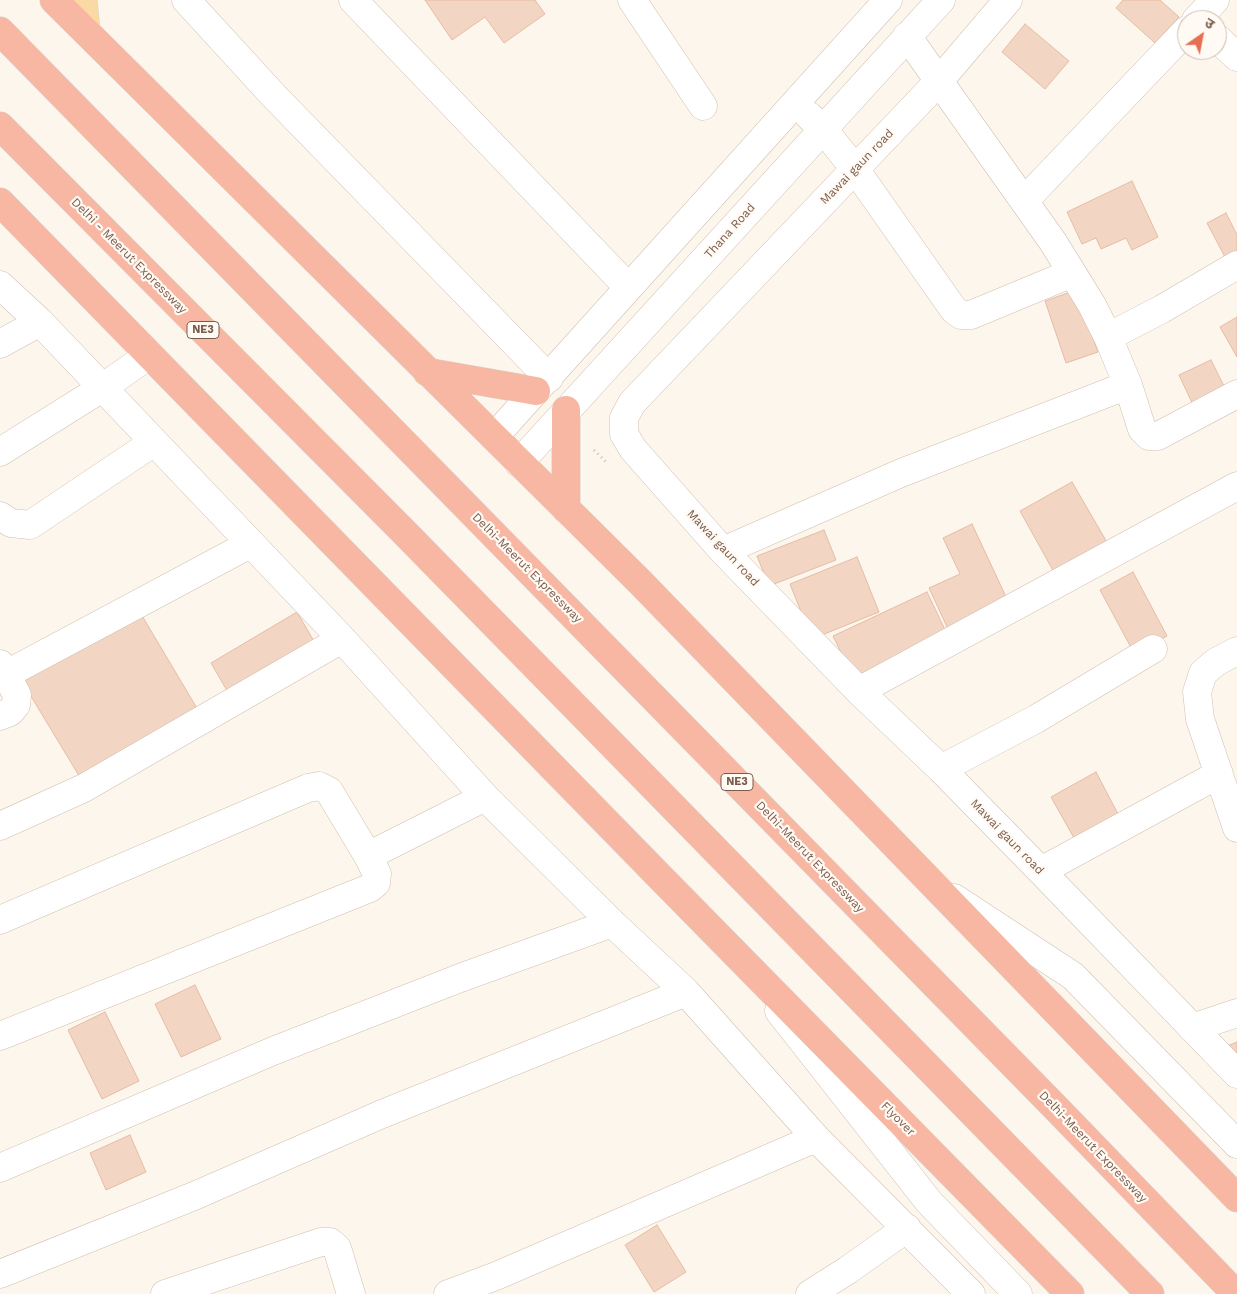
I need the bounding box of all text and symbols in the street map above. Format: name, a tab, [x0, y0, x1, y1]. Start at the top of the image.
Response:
north arrow	[1177, 10, 1227, 60]
text: उ	[1202, 14, 1217, 32]
street label: Mawai gaun road	[817, 126, 897, 208]
street label: Delhi - Meerut Expressway	[68, 195, 190, 317]
street label: Thana Road	[702, 201, 758, 261]
road number: NE3	[187, 322, 219, 338]
street label: Mawai gaun road	[684, 507, 762, 589]
street label: Delhi-Meerut Expressway	[469, 510, 585, 626]
road number: NE3	[721, 774, 753, 790]
street label: Mawai gaun road	[967, 796, 1047, 878]
street label: Delhi-Meerut Expressway	[753, 798, 867, 916]
street label: Delhi-Meerut Expressway	[1036, 1088, 1150, 1206]
street label: Flyover	[878, 1099, 918, 1139]

